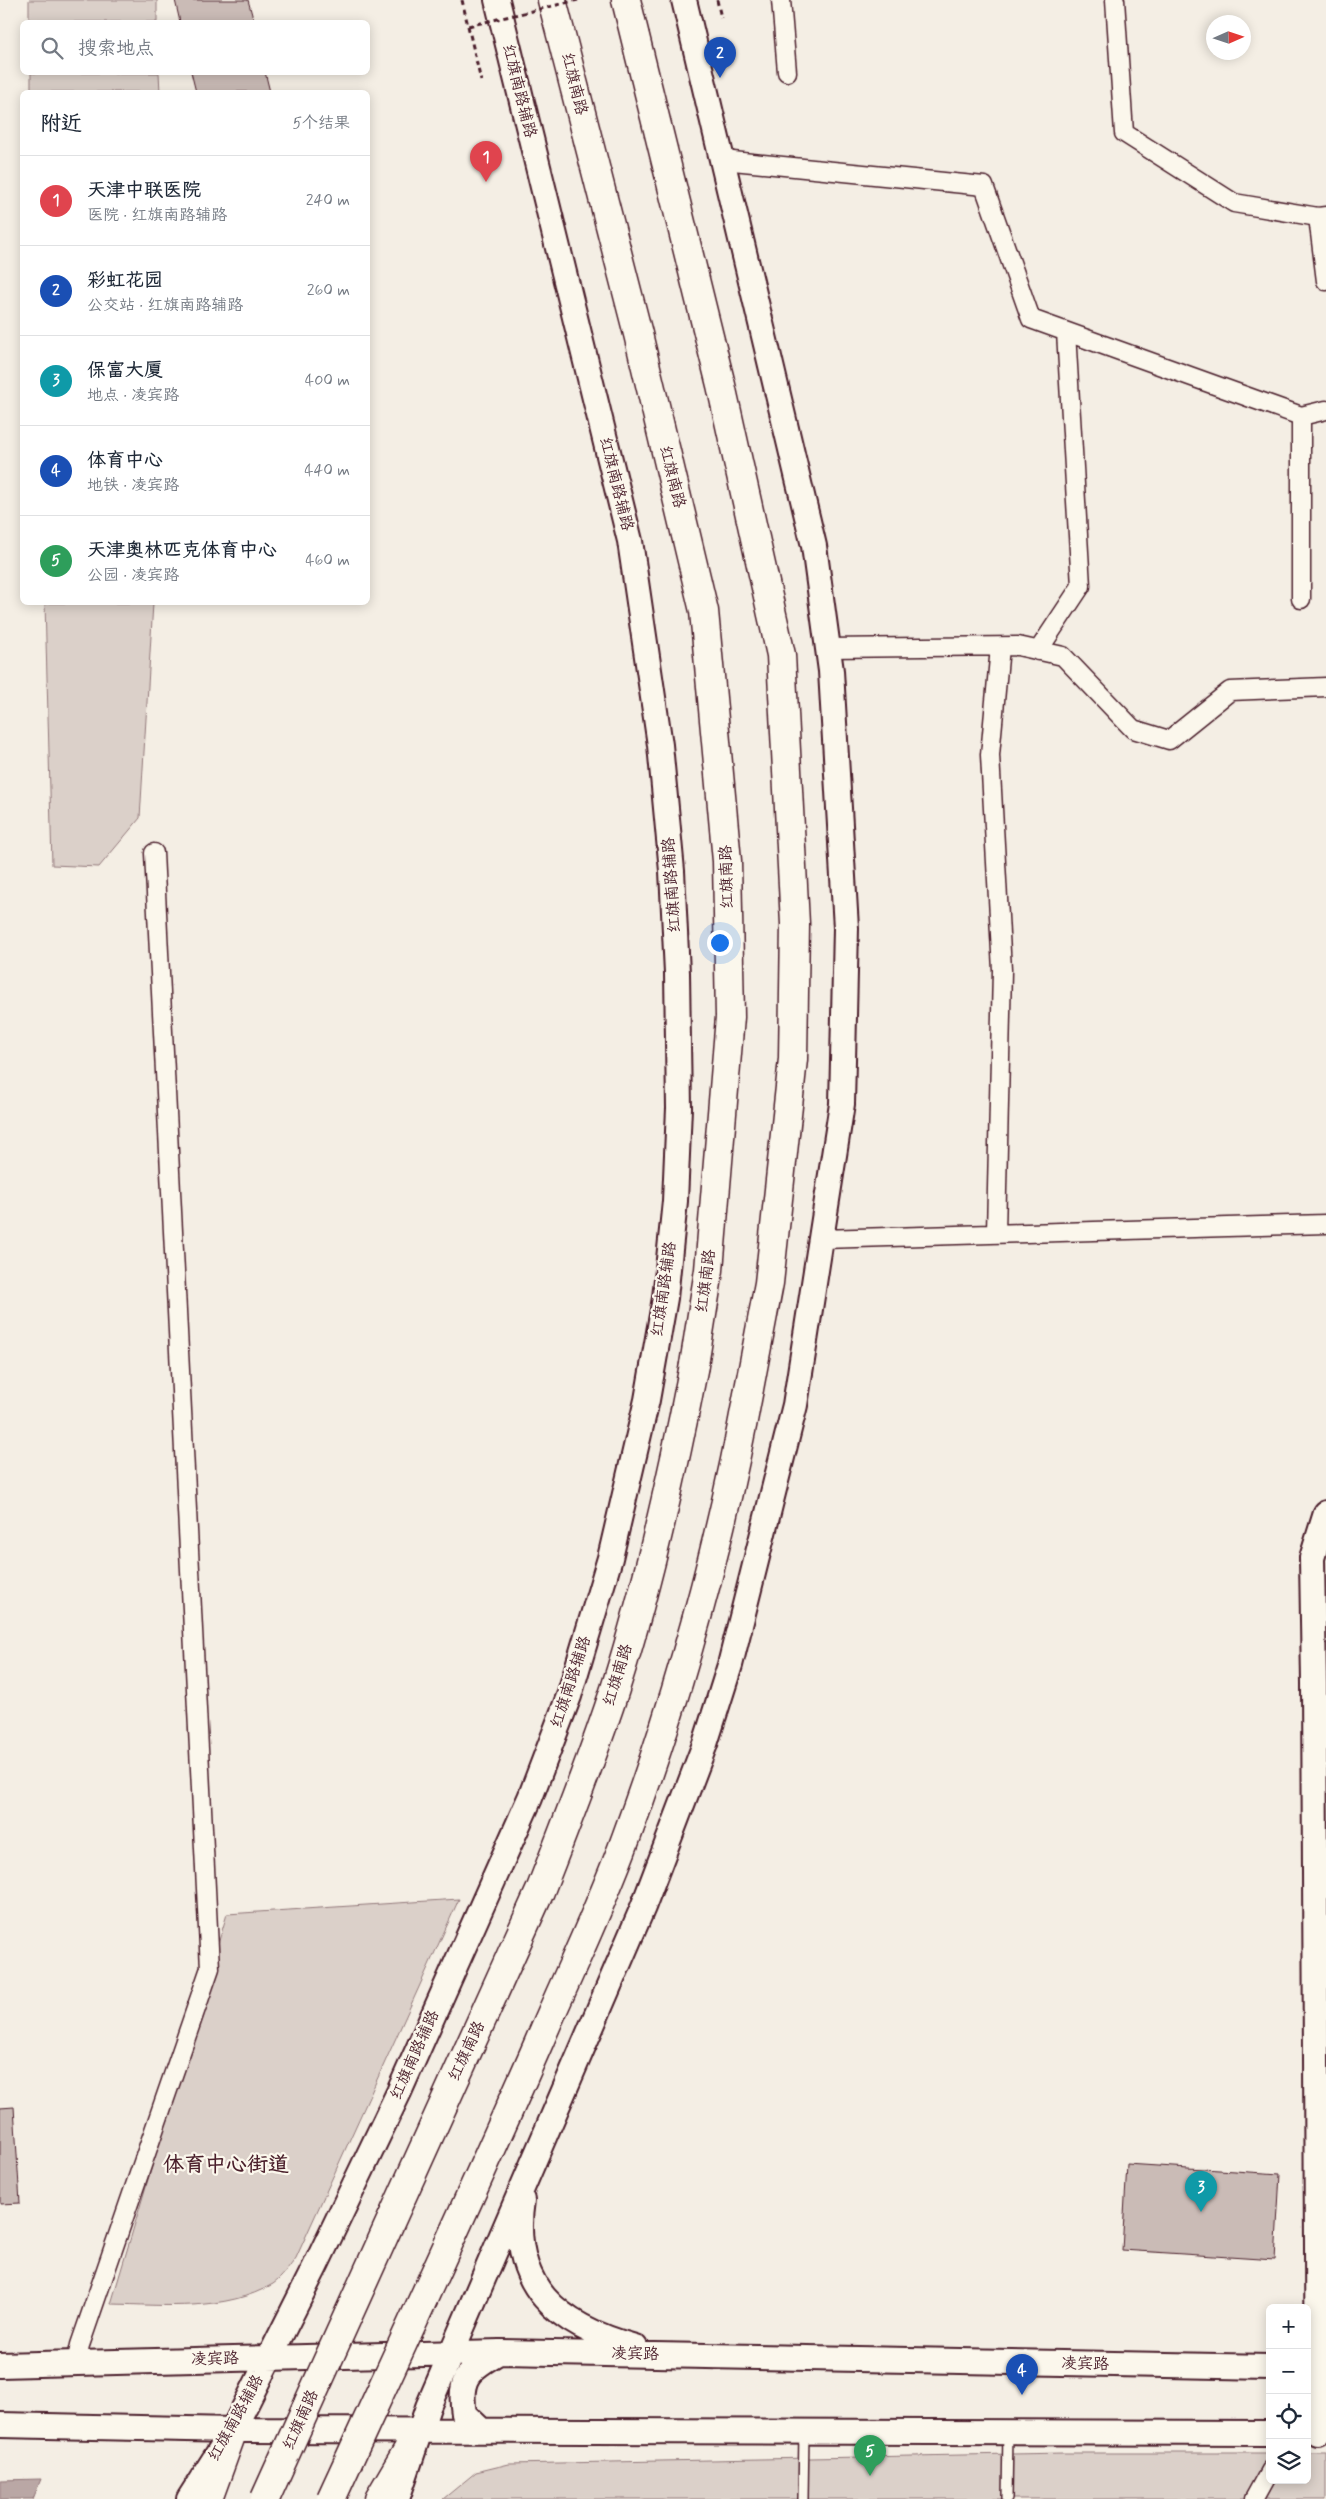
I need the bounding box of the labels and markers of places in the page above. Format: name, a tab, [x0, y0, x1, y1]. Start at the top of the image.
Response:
pin: 2	[704, 37, 736, 78]
pin: 1	[470, 141, 502, 182]
pin: 3	[1185, 2171, 1217, 2212]
pin: 4	[1006, 2354, 1038, 2395]
pin: 5	[854, 2435, 886, 2476]

